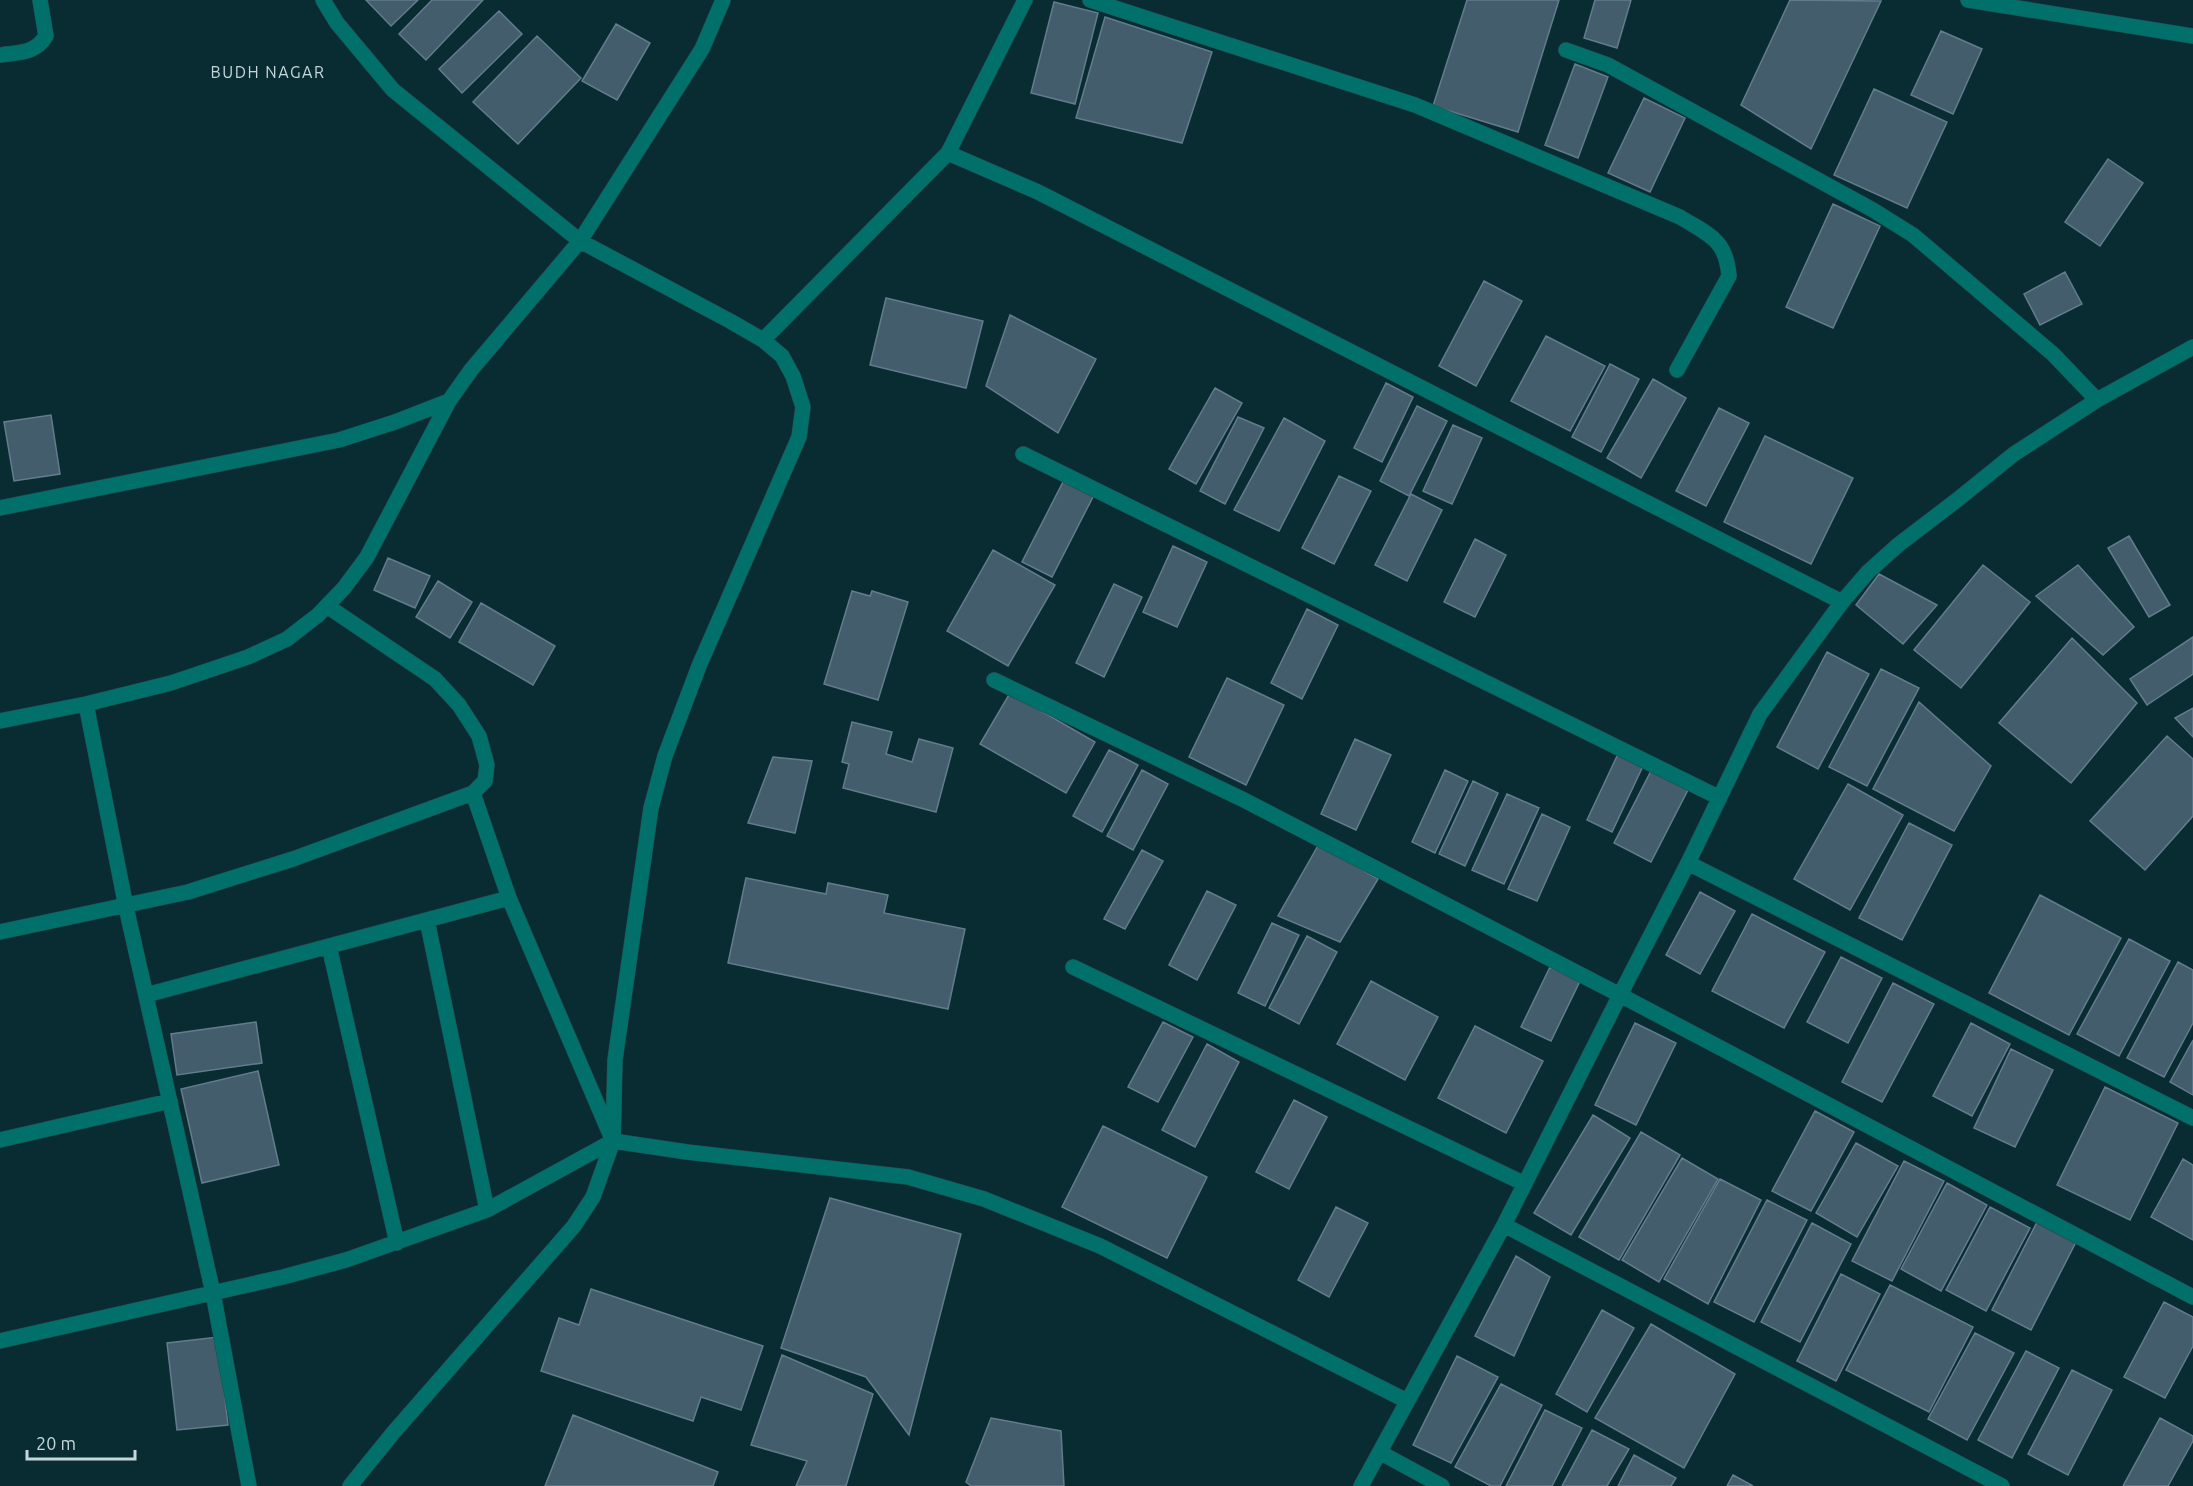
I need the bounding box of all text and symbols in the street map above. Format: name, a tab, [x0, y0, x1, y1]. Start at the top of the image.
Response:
district label: BUDH NAGAR	[211, 63, 325, 81]
scale bar	[27, 1423, 135, 1461]
text: 20 m	[36, 1433, 76, 1453]

